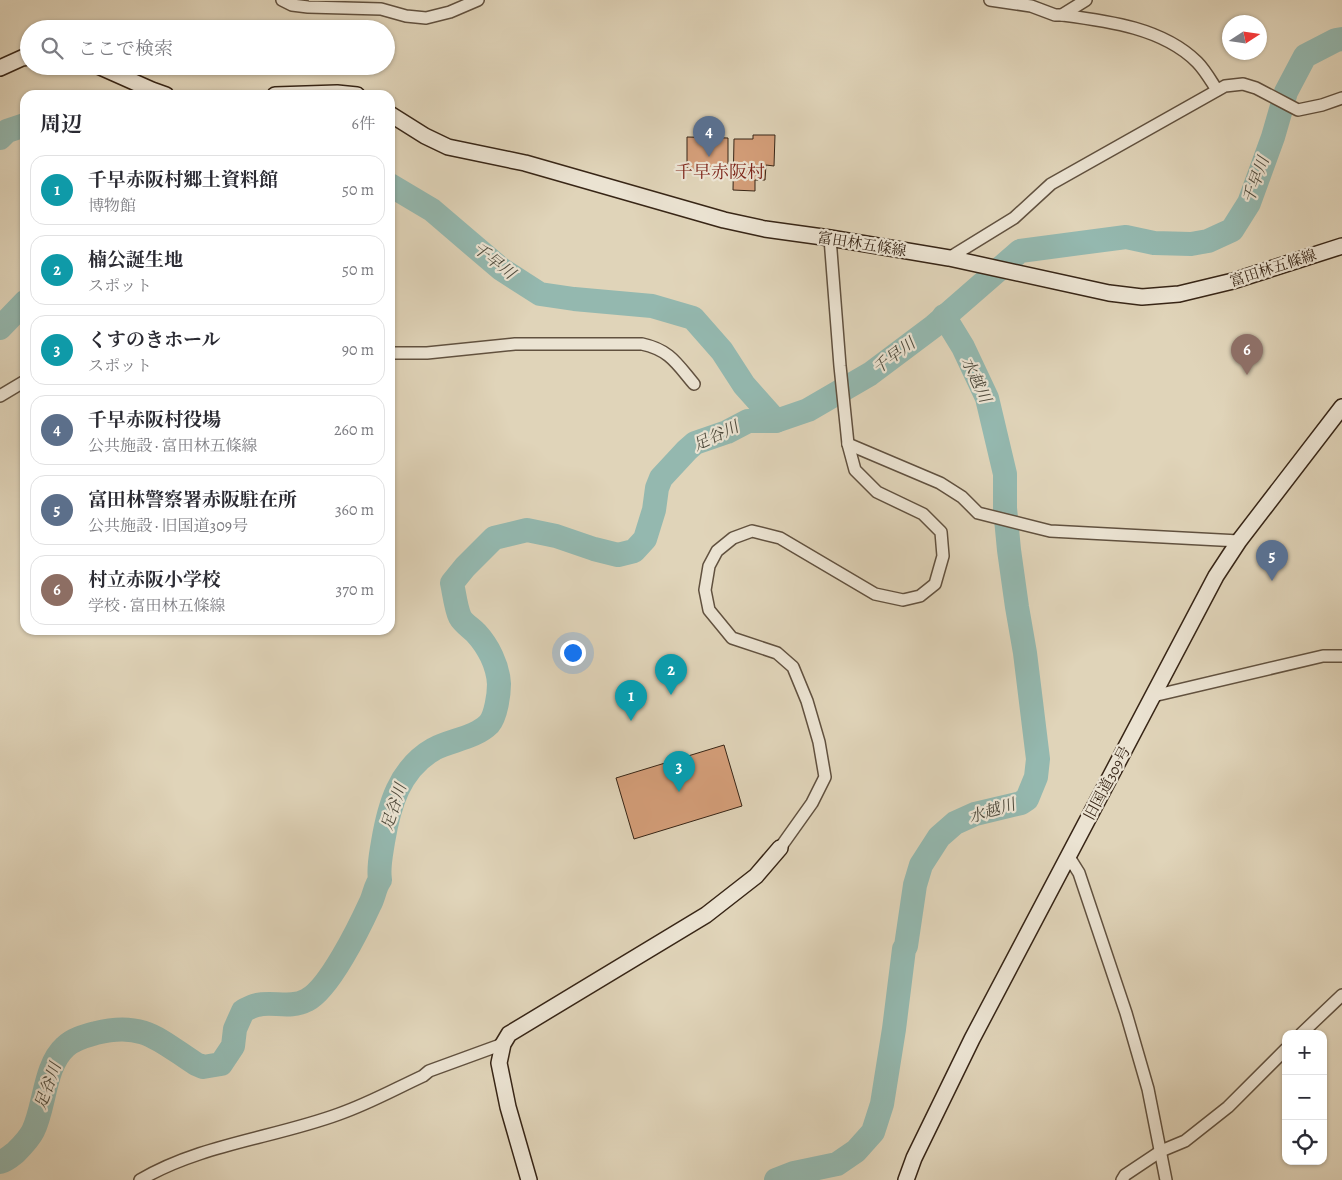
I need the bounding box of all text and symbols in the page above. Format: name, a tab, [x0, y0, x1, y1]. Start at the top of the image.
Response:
north arrow	[1222, 15, 1267, 60]
search box	[20, 20, 395, 75]
icon: search	[38, 34, 66, 62]
text: ここで検索	[78, 36, 173, 62]
text: 周辺	[40, 110, 82, 138]
text: 6件	[352, 113, 375, 135]
pin: 4	[693, 116, 725, 157]
water label: 千早川	[1237, 152, 1275, 206]
district label: 千早赤阪村	[675, 160, 765, 184]
text: 千早赤阪村郷土資料館	[88, 167, 278, 193]
text: 1	[54, 179, 60, 201]
text: 50 m	[342, 179, 374, 201]
text: 博物館	[88, 195, 136, 217]
street label: 富田林五條線	[816, 227, 908, 261]
water label: 千早川	[468, 238, 521, 286]
street label: 富田林五條線	[1227, 245, 1319, 291]
text: 楠公誕生地	[88, 247, 183, 273]
text: 2	[53, 259, 61, 281]
text: 50 m	[342, 259, 374, 281]
text: スポット	[88, 275, 152, 297]
text: くすのきホール	[88, 327, 221, 353]
water label: 千早川	[868, 332, 921, 379]
pin: 6	[1231, 334, 1263, 375]
text: 3	[54, 339, 60, 361]
text: 90 m	[342, 339, 374, 361]
water label: 水越川	[956, 354, 997, 408]
text: スポット	[88, 355, 152, 377]
text: 千早赤阪村役場	[88, 407, 221, 433]
water label: 足谷川	[690, 415, 744, 456]
text: 4	[53, 419, 61, 441]
text: 260 m	[334, 419, 374, 441]
text: 公共施設 · 富田林五條線	[88, 435, 258, 457]
text: 富田林警察署赤阪駐在所	[88, 487, 297, 513]
text: 5	[54, 499, 60, 521]
text: 360 m	[335, 499, 374, 521]
text: 公共施設 · 旧国道309号	[88, 515, 248, 537]
pin: 5	[1256, 540, 1288, 581]
text: 村立赤阪小学校	[88, 567, 221, 593]
text: 6	[53, 579, 61, 601]
text: 370 m	[336, 579, 374, 601]
text: 学校 · 富田林五條線	[88, 595, 226, 617]
your location	[560, 640, 586, 666]
pin: 2	[655, 654, 687, 695]
pin: 1	[615, 680, 647, 721]
street label: 旧国道309号	[1079, 743, 1135, 823]
pin: 3	[663, 751, 695, 792]
water label: 足谷川	[376, 779, 412, 833]
water label: 水越川	[966, 793, 1020, 829]
map controls	[1282, 1030, 1327, 1165]
button: +	[1282, 1030, 1327, 1075]
water label: 足谷川	[29, 1058, 67, 1112]
button: −	[1282, 1075, 1327, 1120]
button: locate	[1282, 1120, 1327, 1165]

